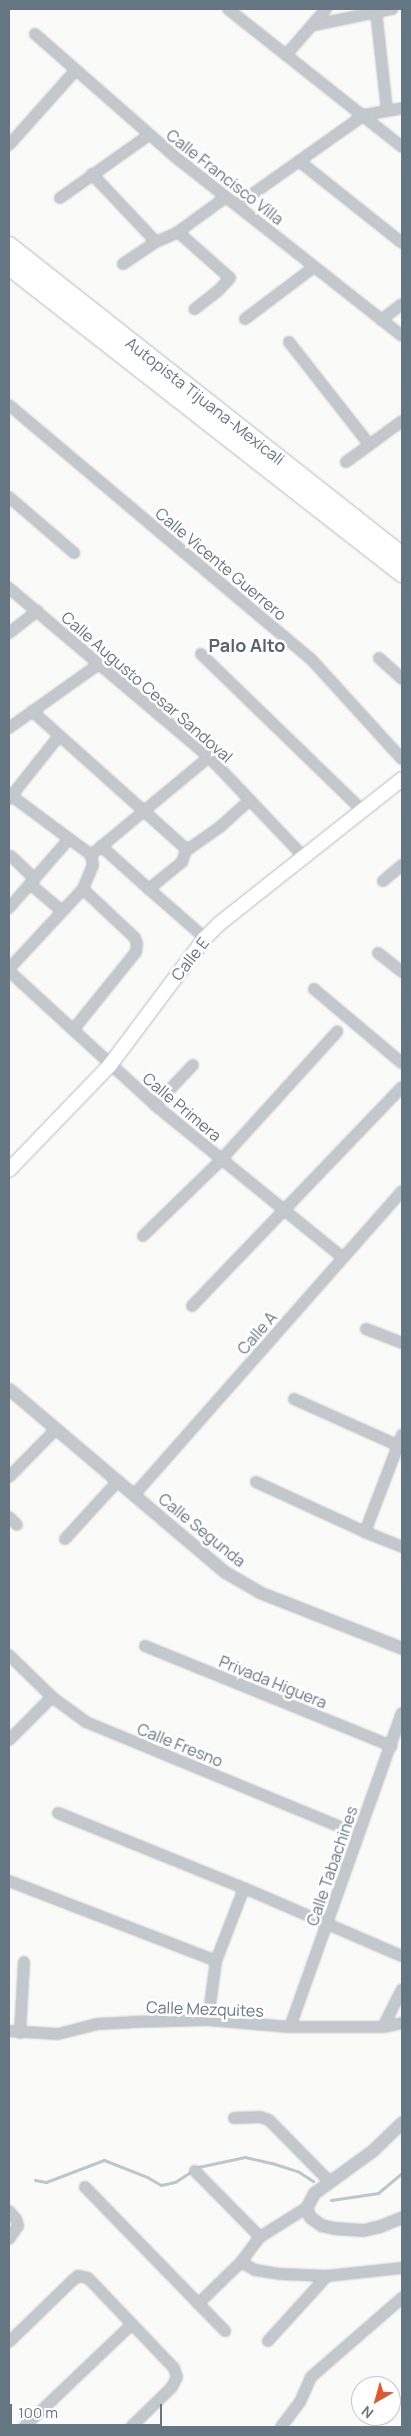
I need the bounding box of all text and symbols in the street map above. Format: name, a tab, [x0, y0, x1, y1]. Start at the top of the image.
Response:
street label: Calle Francisco Villa	[162, 125, 288, 229]
street label: Autopista Tijuana-Mexicali	[122, 333, 288, 469]
street label: Calle Vicente Guerrero	[152, 504, 290, 624]
street label: Calle Augusto Cesar Sandoval	[58, 607, 236, 767]
district label: Palo Alto	[209, 634, 285, 656]
street label: Calle E	[167, 934, 213, 984]
street label: Calle Primera	[139, 1069, 225, 1145]
street label: Calle A	[233, 1308, 281, 1358]
street label: Calle Segunda	[155, 1489, 249, 1571]
street label: Privada Higuera	[216, 1652, 330, 1712]
street label: Calle Fresno	[134, 1719, 226, 1771]
street label: Calle Tabachines	[303, 1804, 361, 1928]
street label: Calle Mezquites	[146, 1997, 264, 2021]
north arrow	[351, 2376, 401, 2426]
scale bar	[12, 2394, 165, 2426]
text: 100 m	[18, 2402, 58, 2423]
text: N	[357, 2402, 377, 2423]

